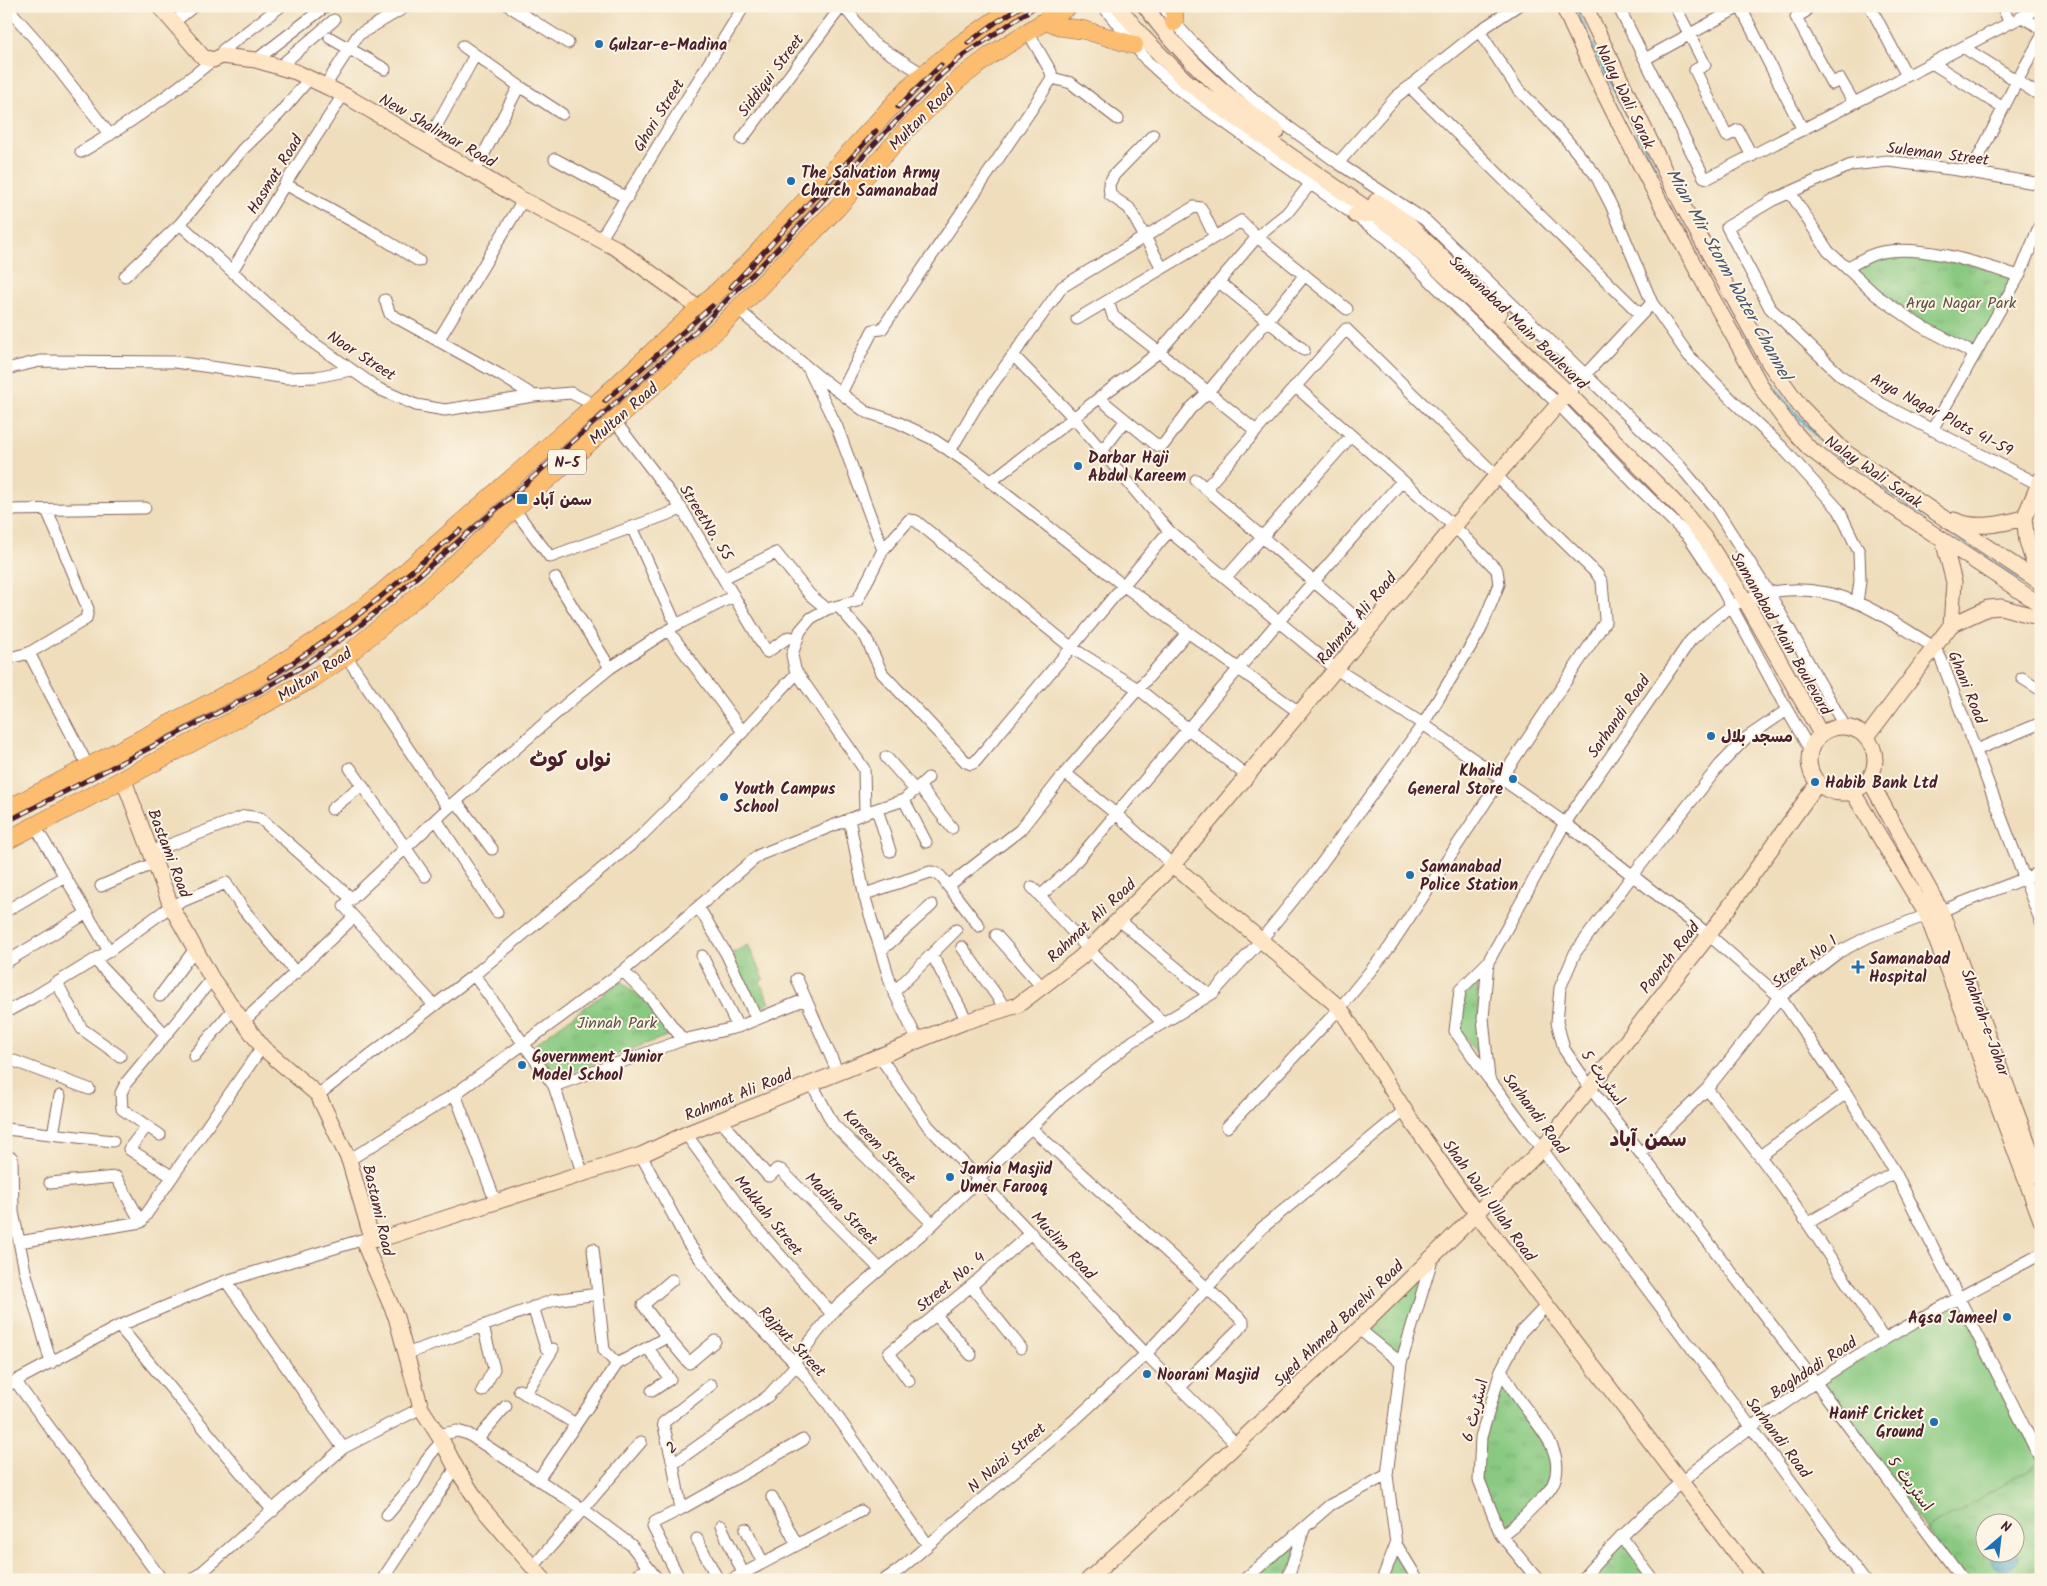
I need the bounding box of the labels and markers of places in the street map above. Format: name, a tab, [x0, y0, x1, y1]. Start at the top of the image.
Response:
place label: Gulzar-e-Madina	[609, 33, 727, 58]
marker: Gulzar-e-Madina	[593, 38, 605, 50]
place label: The Salvation Army Church Samanabad	[801, 161, 941, 204]
marker: The Salvation Army Church Samanabad	[785, 175, 797, 187]
place label: Darbar Haji Abdul Kareem	[1088, 446, 1186, 489]
marker: Darbar Haji Abdul Kareem	[1072, 460, 1084, 472]
place label: سمن آباد	[533, 488, 592, 513]
marker: سمن آباد	[515, 492, 529, 506]
place label: مسجد بلال	[1721, 725, 1793, 750]
marker: مسجد بلال	[1705, 730, 1717, 742]
place label: Khalid General Store	[1408, 759, 1503, 802]
place label: Habib Bank Ltd	[1825, 771, 1938, 796]
marker: Khalid General Store	[1507, 773, 1519, 785]
marker: Habib Bank Ltd	[1809, 776, 1821, 788]
place label: Youth Campus School	[734, 777, 836, 820]
marker: Youth Campus School	[718, 791, 730, 803]
place label: Samanabad Police Station	[1420, 855, 1518, 898]
marker: Samanabad Police Station	[1404, 869, 1416, 881]
place label: Samanabad Hospital	[1869, 947, 1951, 990]
marker: Samanabad Hospital	[1851, 960, 1865, 974]
place label: Government Junior Model School	[532, 1045, 664, 1088]
marker: Government Junior Model School	[516, 1059, 528, 1071]
place label: Jamia Masjid Umer Farooq	[960, 1157, 1053, 1200]
marker: Jamia Masjid Umer Farooq	[944, 1171, 956, 1183]
place label: Aqsa Jameel	[1908, 1306, 1998, 1331]
marker: Aqsa Jameel	[2001, 1311, 2013, 1323]
place label: Noorani Masjid	[1157, 1363, 1260, 1388]
marker: Noorani Masjid	[1141, 1368, 1153, 1380]
place label: Hanif Cricket Ground	[1829, 1402, 1925, 1445]
marker: Hanif Cricket Ground	[1928, 1416, 1940, 1428]

